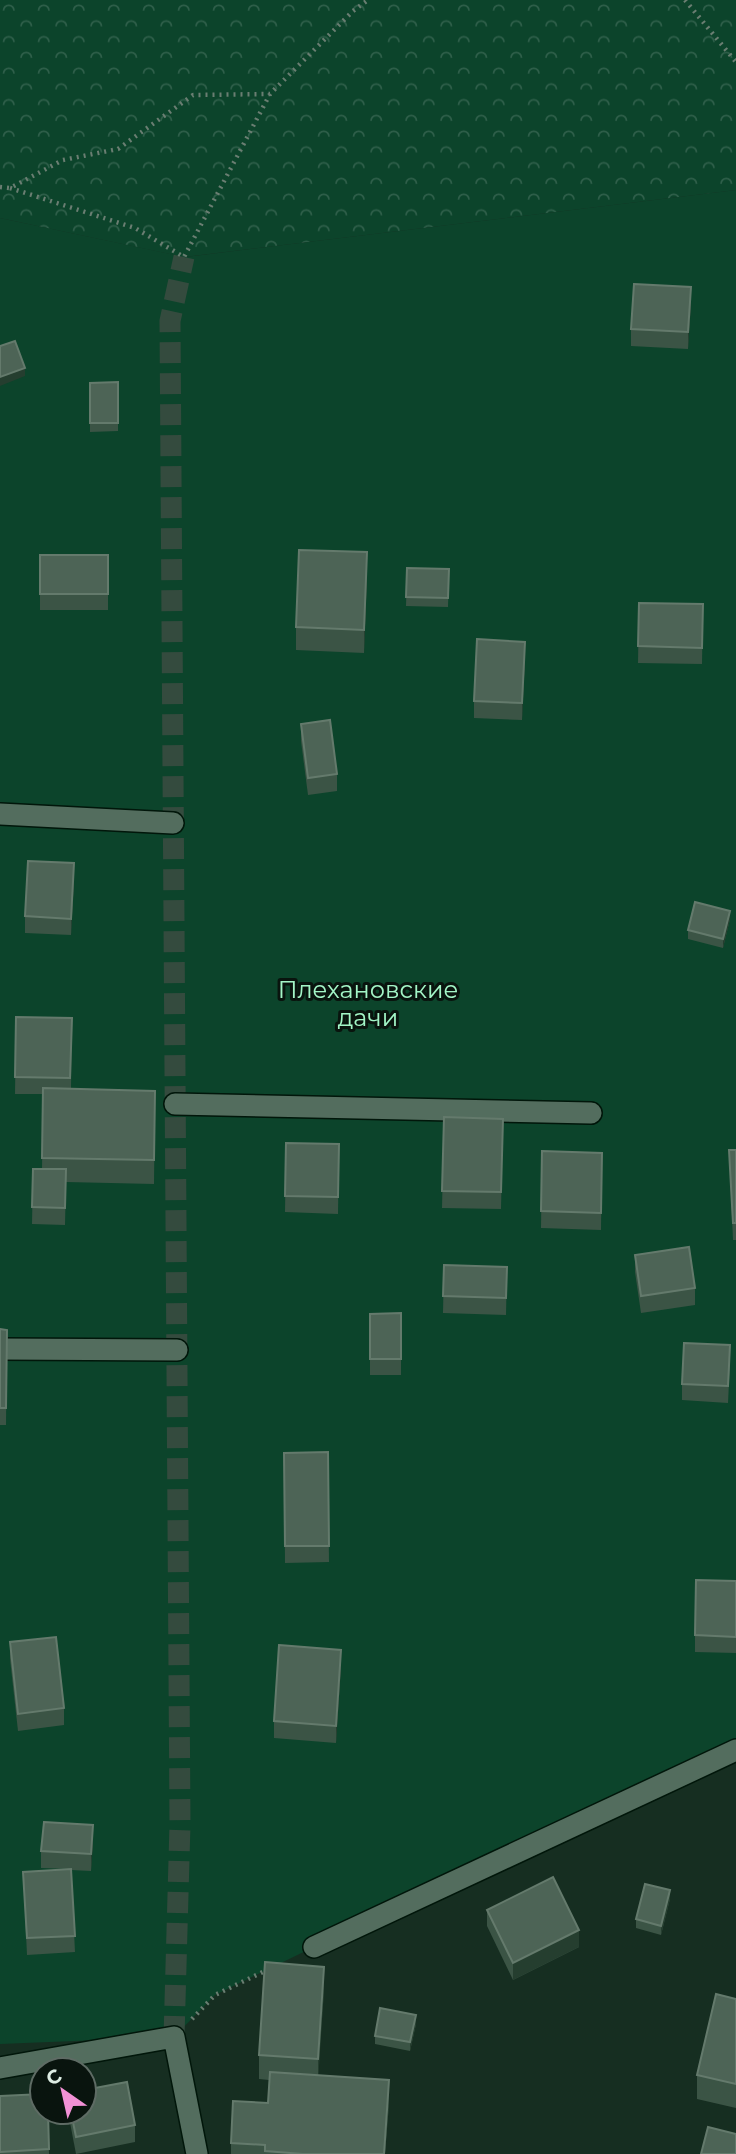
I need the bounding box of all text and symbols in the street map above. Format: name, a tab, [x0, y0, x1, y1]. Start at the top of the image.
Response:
park label: Плехановские дачи	[278, 975, 458, 1032]
north arrow	[28, 2056, 98, 2126]
text: С	[42, 2064, 66, 2091]

